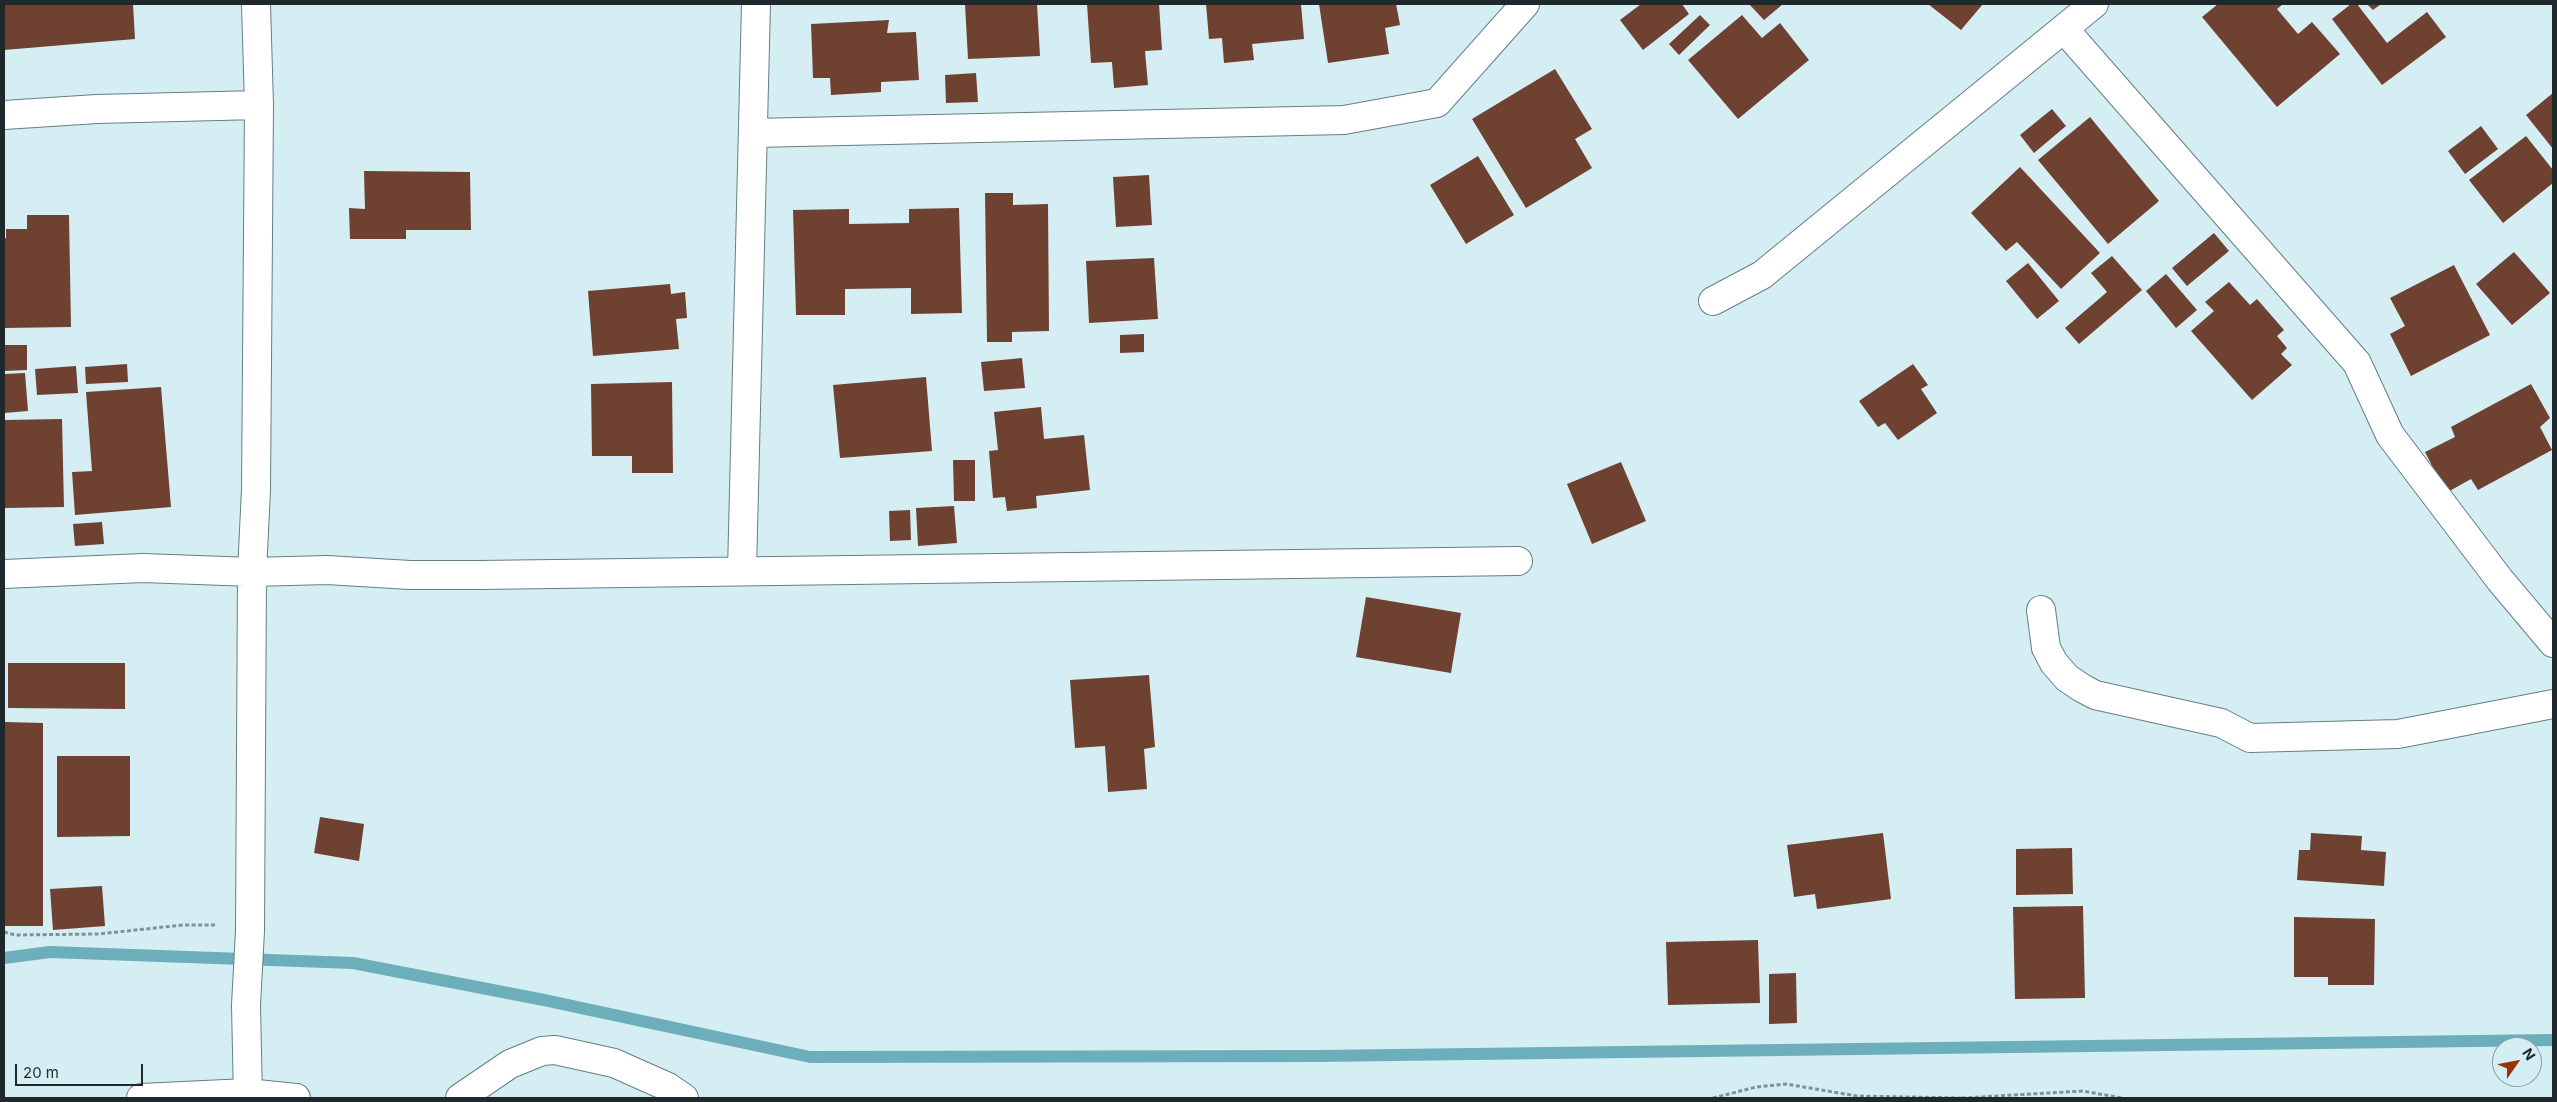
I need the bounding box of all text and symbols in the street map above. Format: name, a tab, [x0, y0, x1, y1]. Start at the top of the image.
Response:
north arrow	[2492, 1037, 2542, 1087]
text: N	[2519, 1045, 2539, 1063]
scale bar	[18, 1054, 145, 1086]
text: 20 m	[23, 1063, 59, 1082]

